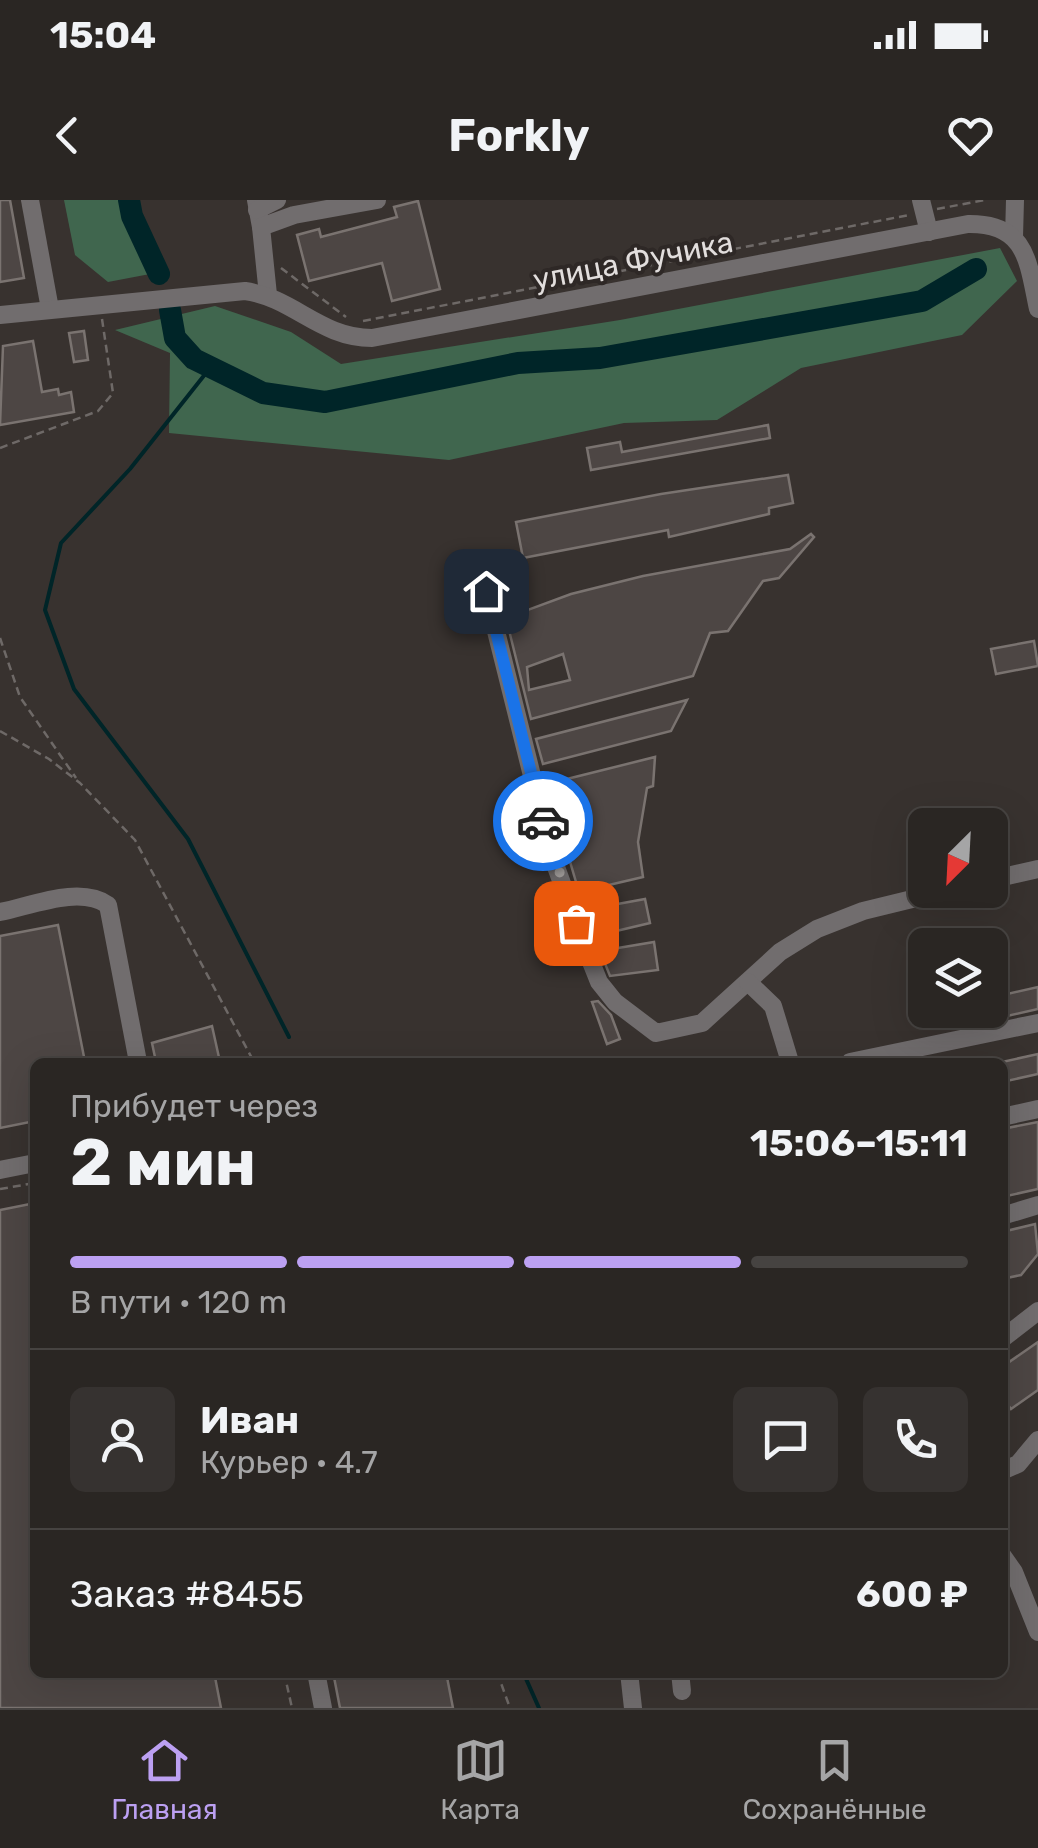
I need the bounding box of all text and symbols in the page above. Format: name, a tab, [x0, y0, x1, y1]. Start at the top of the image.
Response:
text: 15:04	[50, 12, 156, 58]
icon: back	[40, 108, 95, 163]
icon: heart	[943, 108, 998, 163]
text: Forkly	[448, 109, 590, 162]
street label: улица Фучика	[530, 224, 736, 298]
pin	[444, 549, 529, 634]
icon: home	[459, 564, 514, 619]
courier	[493, 771, 593, 871]
icon: car	[516, 794, 571, 849]
north arrow	[908, 808, 1008, 908]
map controls	[908, 808, 1008, 1028]
pin	[534, 881, 619, 966]
icon: bag	[549, 896, 604, 951]
button: layers	[908, 928, 1008, 1028]
text: Прибудет через	[70, 1087, 318, 1125]
text: 15:06–15:11	[750, 1120, 968, 1166]
text: 2 мин	[70, 1124, 256, 1201]
text: В пути · 120 m	[70, 1283, 287, 1321]
button: person	[70, 1387, 175, 1492]
button: chat	[733, 1387, 838, 1492]
button: phone	[863, 1387, 968, 1492]
text: Иван	[200, 1397, 299, 1443]
text: Курьер · 4.7	[200, 1443, 378, 1481]
text: Заказ #8455	[70, 1571, 304, 1617]
text: 600 ₽	[856, 1571, 968, 1617]
tab: Главная	[111, 1733, 218, 1826]
tab: Карта	[440, 1733, 520, 1826]
tab: Сохранённые	[742, 1733, 927, 1826]

